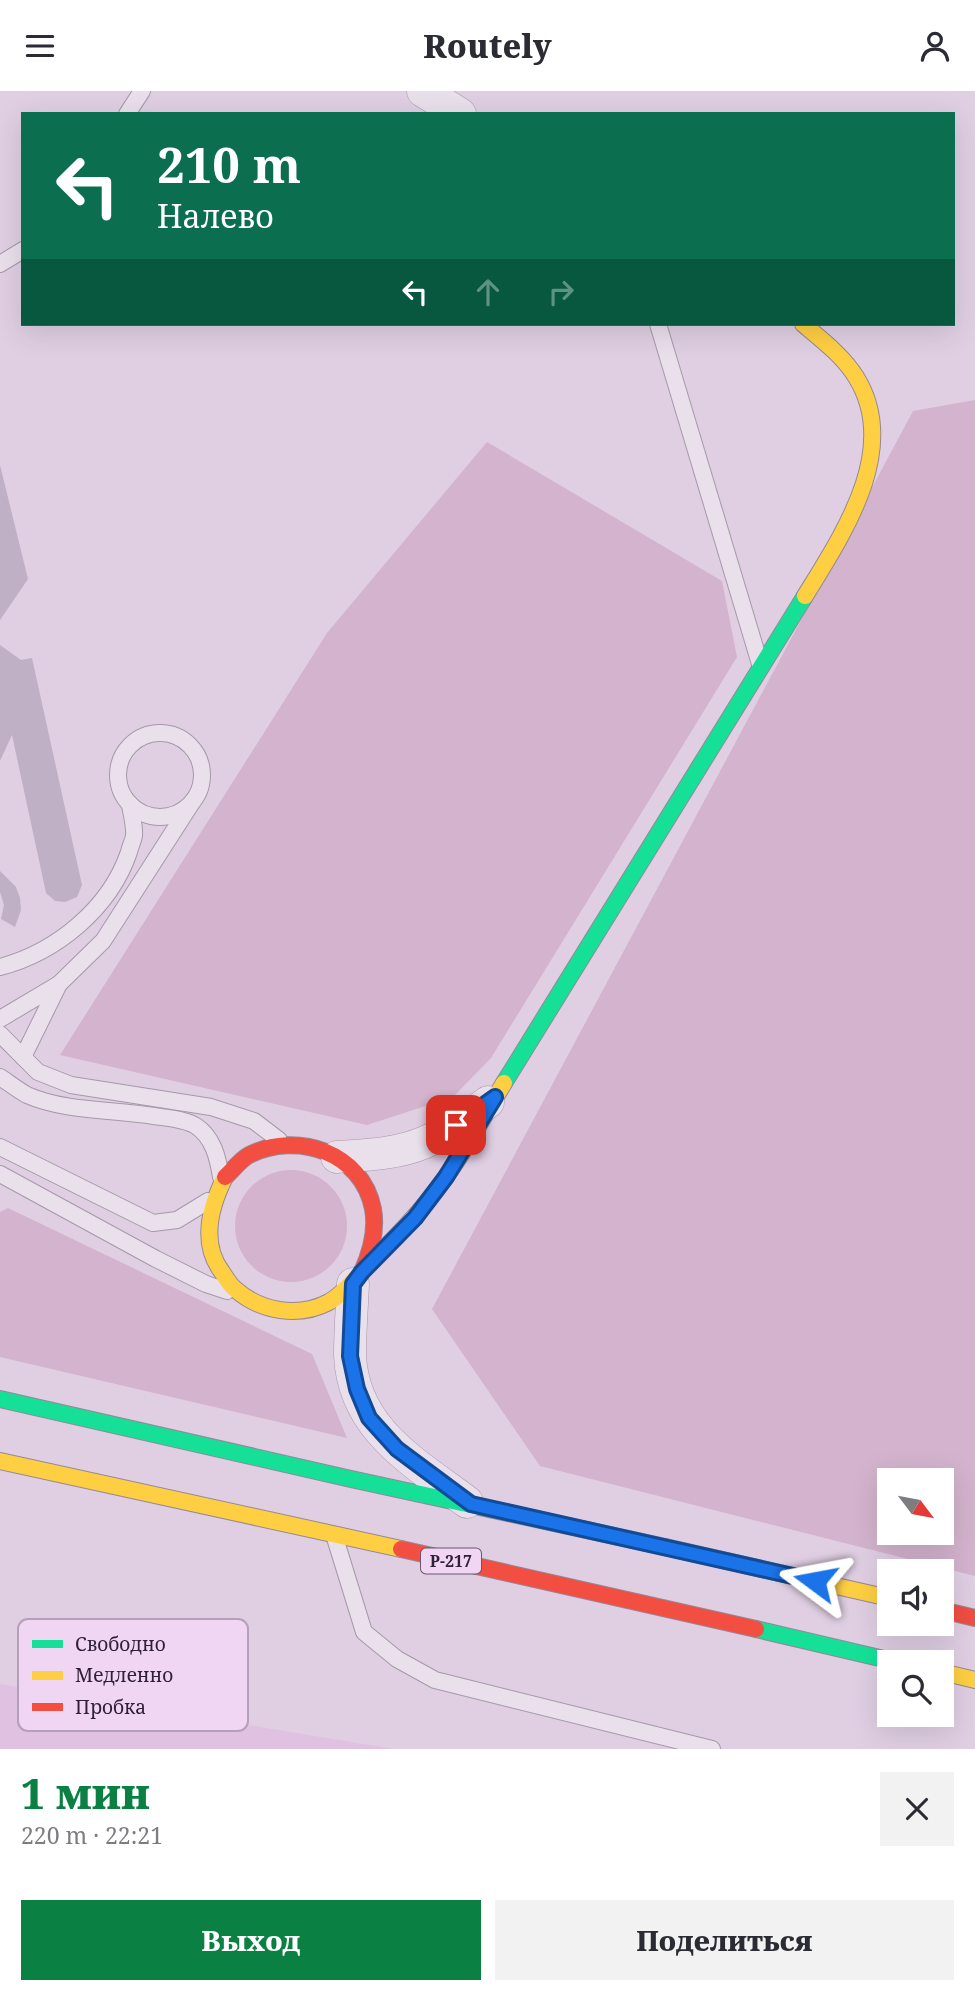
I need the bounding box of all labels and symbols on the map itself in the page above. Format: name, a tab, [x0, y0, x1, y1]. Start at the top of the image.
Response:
pin	[426, 1095, 486, 1155]
north arrow	[877, 1468, 954, 1545]
position arrow	[778, 1544, 852, 1618]
road number: Р-217	[421, 1549, 481, 1573]
legend	[18, 1619, 248, 1731]
text: Свободно	[75, 1631, 166, 1657]
text: Медленно	[75, 1662, 173, 1688]
text: Пробка	[75, 1694, 146, 1720]

